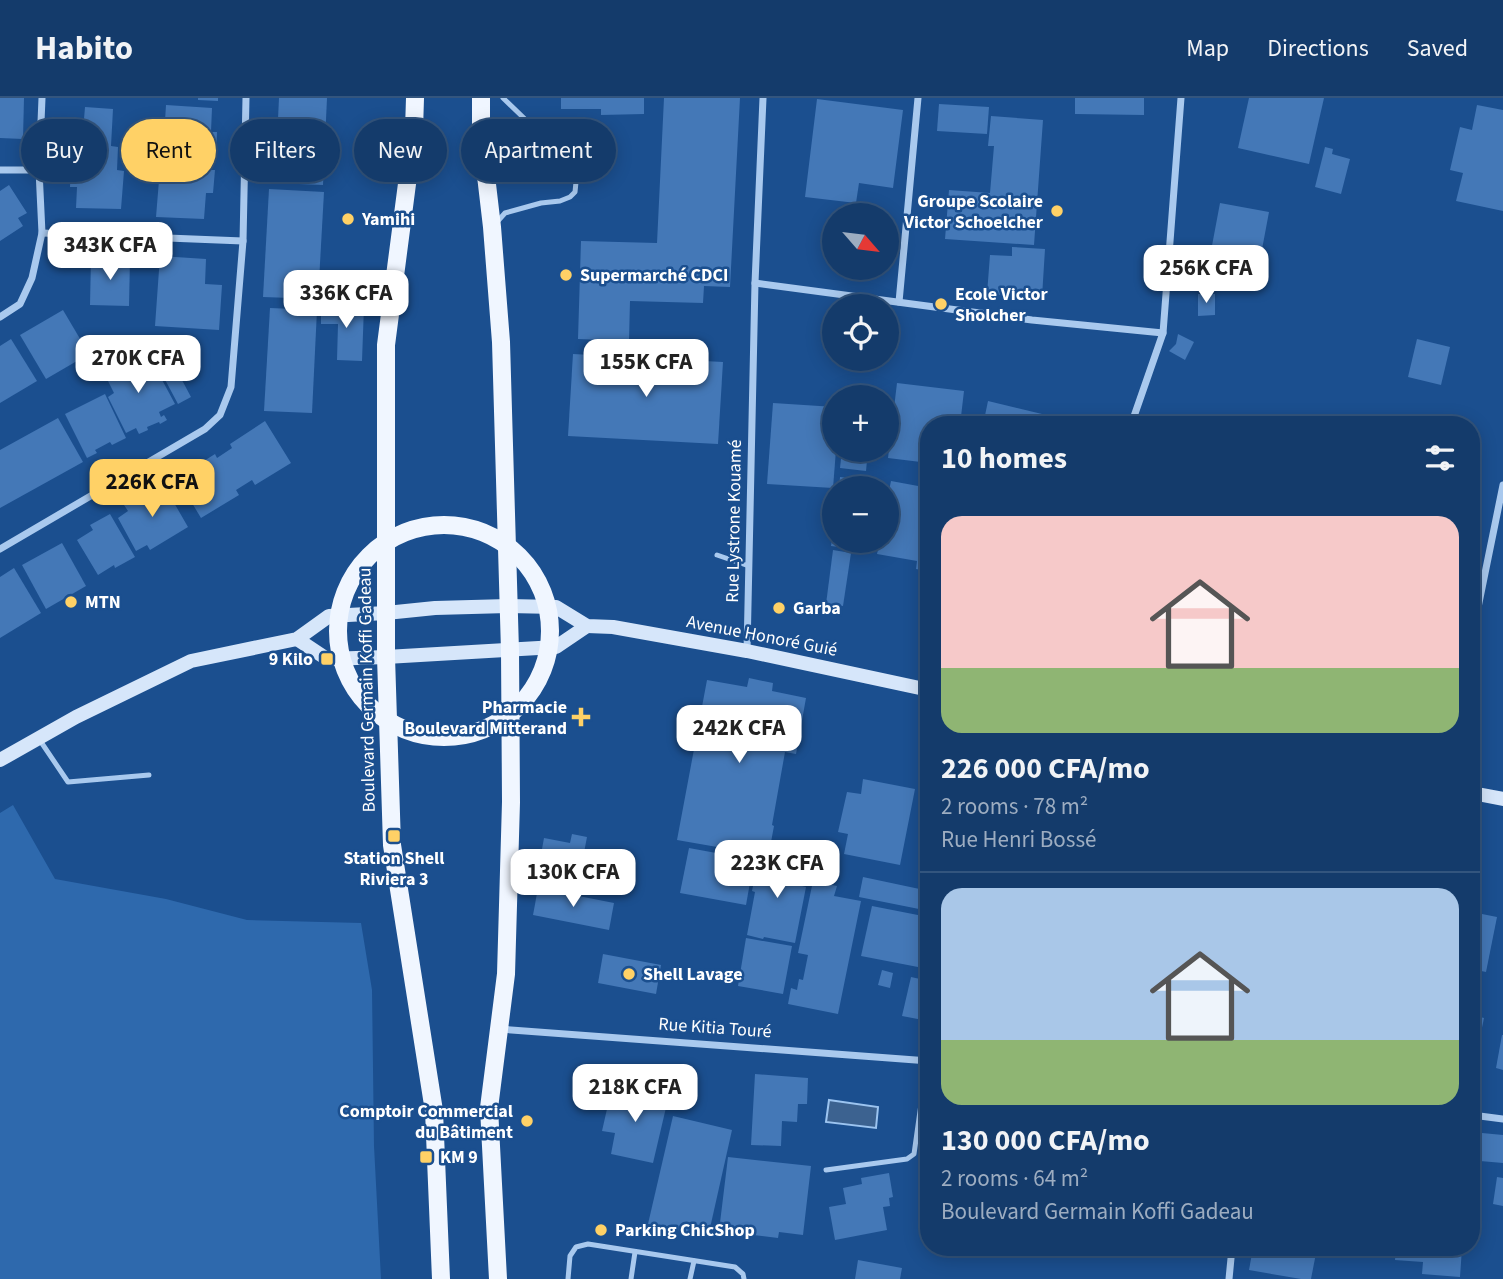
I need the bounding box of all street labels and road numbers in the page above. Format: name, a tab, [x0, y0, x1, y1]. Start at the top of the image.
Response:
street label: Rue Lystrone Kouamé	[720, 439, 748, 603]
street label: Boulevard Germain Koffi Gadeau	[352, 567, 382, 813]
street label: Avenue Honoré Guié	[685, 609, 840, 663]
street label: Rue Kitia Touré	[657, 1012, 773, 1044]

